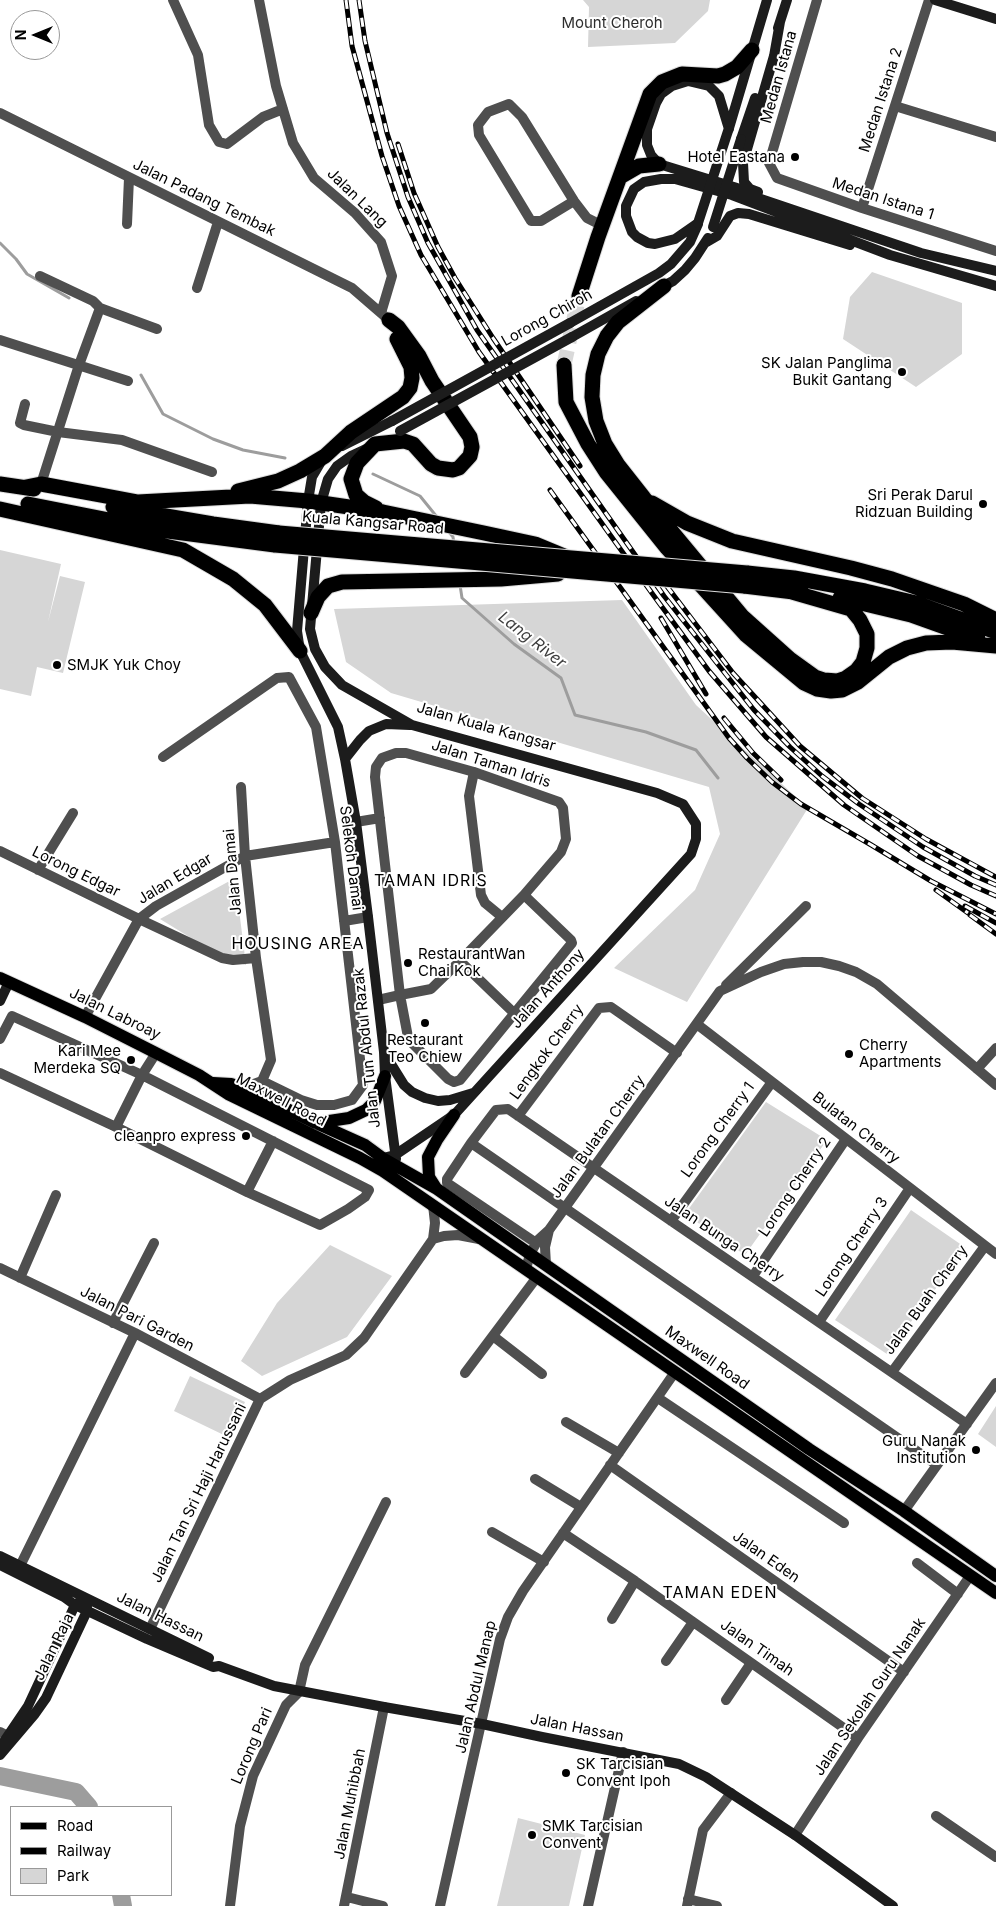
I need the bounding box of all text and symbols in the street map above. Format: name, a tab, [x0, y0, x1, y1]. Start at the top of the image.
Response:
north arrow	[10, 10, 60, 60]
park label: Mount Cheroh	[561, 14, 663, 32]
street label: Medan Istana	[757, 29, 801, 125]
text: N	[12, 30, 29, 40]
street label: Medan Istana 2	[856, 45, 906, 155]
place label: Hotel Eastana	[687, 148, 785, 166]
marker: Hotel Eastana	[789, 151, 801, 163]
street label: Jalan Padang Tembak	[130, 156, 278, 240]
street label: Jalan Lang	[323, 165, 391, 231]
street label: Medan Istana 1	[830, 174, 936, 224]
street label: Lorong Chiroh	[499, 286, 595, 350]
place label: SK Jalan Panglima Bukit Gantang	[761, 354, 892, 389]
marker: SK Jalan Panglima Bukit Gantang	[896, 366, 908, 378]
place label: Sri Perak Darul Ridzuan Building	[855, 486, 973, 521]
marker: Sri Perak Darul Ridzuan Building	[977, 498, 989, 510]
street label: Kuala Kangsar Road	[301, 508, 445, 538]
water label: Lang River	[494, 608, 570, 672]
place label: SMJK Yuk Choy	[67, 656, 181, 674]
marker: SMJK Yuk Choy	[51, 659, 63, 671]
street label: Jalan Kuala Kangsar	[414, 699, 558, 755]
street label: Jalan Taman Idris	[429, 736, 553, 792]
street label: Selekoh Damai	[336, 805, 366, 911]
street label: Jalan Damai	[220, 828, 246, 916]
street label: Lorong Edgar	[29, 843, 123, 901]
street label: Jalan Edgar	[135, 850, 215, 908]
district label: TAMAN IDRIS	[373, 871, 489, 891]
district label: HOUSING AREA	[230, 934, 366, 954]
place label: RestaurantWan Chai Kok	[418, 945, 525, 980]
street label: Jalan Anthony	[507, 945, 589, 1033]
marker: RestaurantWan Chai Kok	[402, 957, 414, 969]
street label: Jalan Tun Abdul Razak	[350, 967, 384, 1129]
street label: Jalan Labroay	[66, 984, 164, 1044]
street label: Lengkok Cherry	[506, 1001, 588, 1103]
marker: Restaurant Teo Chiew	[419, 1017, 431, 1029]
place label: Restaurant Teo Chiew	[387, 1031, 463, 1066]
place label: Cherry Apartments	[859, 1036, 941, 1071]
place label: Kari Mee Merdeka SQ	[33, 1042, 121, 1077]
marker: Cherry Apartments	[843, 1048, 855, 1060]
marker: Kari Mee Merdeka SQ	[125, 1054, 137, 1066]
street label: Maxwell Road	[233, 1070, 329, 1130]
street label: Jalan Bulatan Cherry	[547, 1072, 649, 1202]
street label: Lorong Cherry 1	[677, 1079, 759, 1181]
street label: Bulatan Cherry	[809, 1088, 903, 1168]
place label: cleanpro express	[114, 1127, 236, 1145]
marker: cleanpro express	[240, 1130, 252, 1142]
street label: Lorong Cherry 2	[755, 1134, 835, 1240]
street label: Jalan Bunga Cherry	[661, 1192, 787, 1286]
street label: Lorong Cherry 3	[812, 1194, 892, 1300]
street label: Jalan Buah Cherry	[880, 1242, 972, 1358]
street label: Jalan Pari Garden	[77, 1282, 197, 1356]
street label: Maxwell Road	[661, 1322, 753, 1394]
street label: Jalan Tan Sri Haji Harussani	[148, 1400, 250, 1586]
place label: Guru Nanak Institution	[882, 1432, 966, 1467]
marker: Guru Nanak Institution	[970, 1444, 982, 1456]
street label: Jalan Eden	[729, 1527, 803, 1587]
district label: TAMAN EDEN	[661, 1583, 779, 1603]
street label: Jalan Hassan	[113, 1588, 207, 1646]
street label: Jalan Raja	[30, 1611, 78, 1683]
street label: Jalan Sekolah Guru Nanak	[810, 1615, 930, 1779]
street label: Jalan Timah	[717, 1616, 797, 1680]
street label: Jalan Abdul Manap	[452, 1619, 500, 1755]
street label: Lorong Pari	[228, 1705, 276, 1787]
street label: Jalan Hassan	[529, 1710, 625, 1746]
street label: Jalan Muhibbah	[330, 1747, 370, 1861]
place label: SK Tarcisian Convent Ipoh	[576, 1755, 671, 1790]
marker: SK Tarcisian Convent Ipoh	[560, 1767, 572, 1779]
legend	[10, 1806, 172, 1896]
text: Road	[57, 1816, 93, 1835]
place label: SMK Tarcisian Convent	[542, 1817, 643, 1852]
marker: SMK Tarcisian Convent	[526, 1829, 538, 1841]
text: Railway	[57, 1841, 111, 1860]
text: Park	[57, 1866, 89, 1885]

